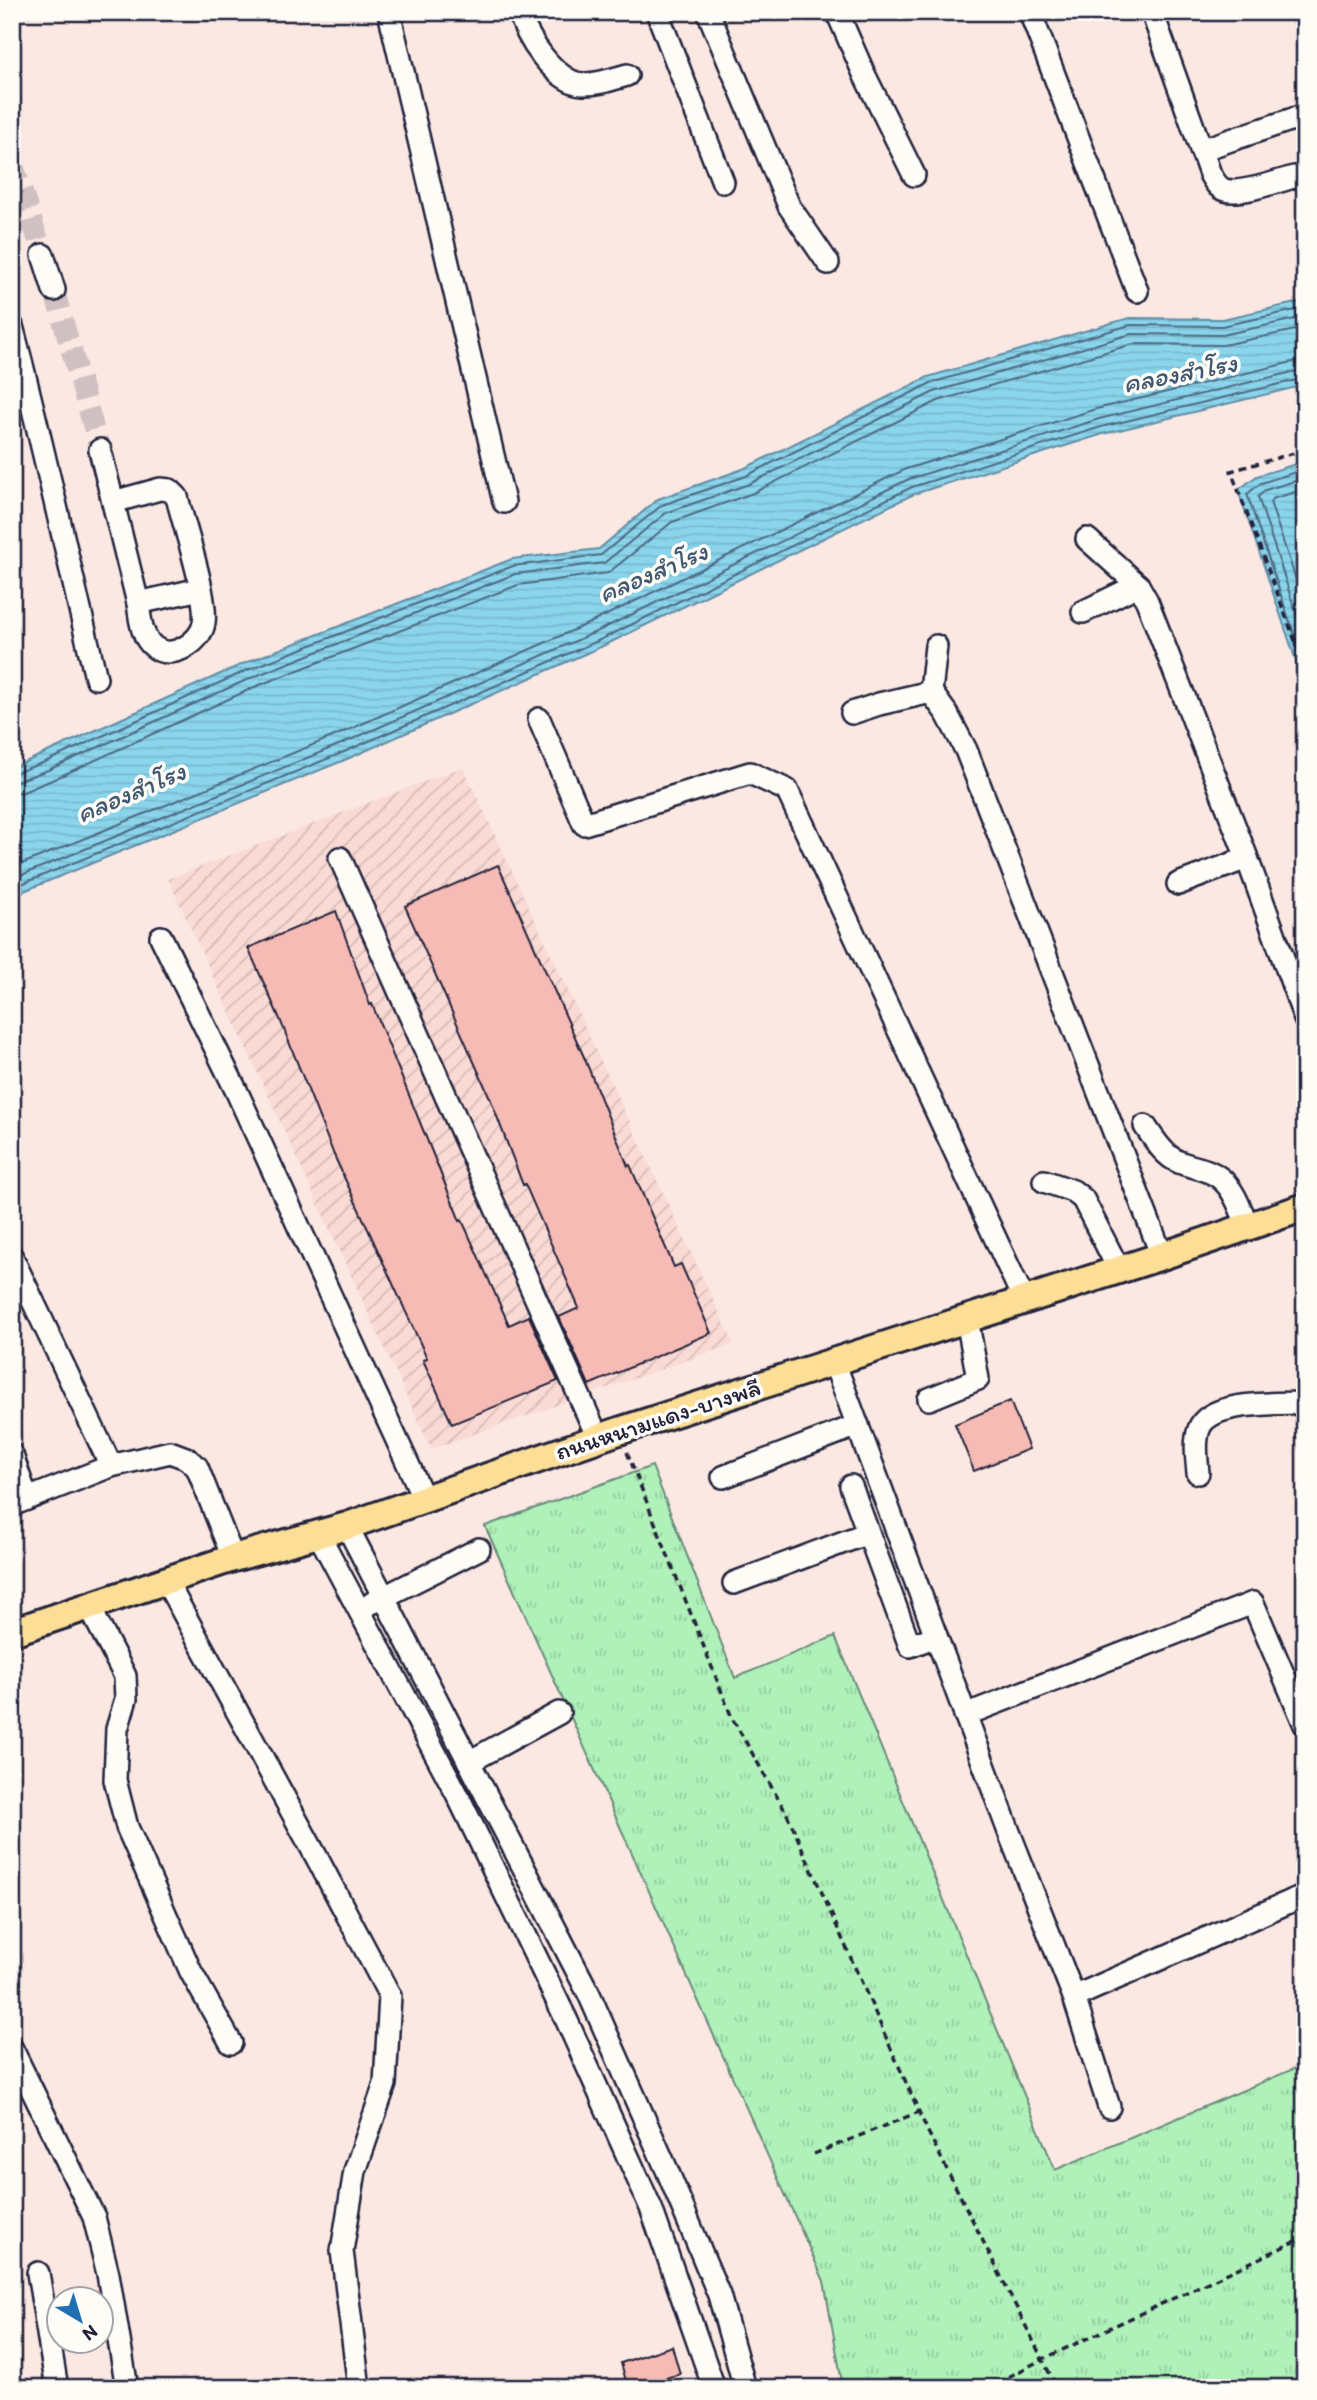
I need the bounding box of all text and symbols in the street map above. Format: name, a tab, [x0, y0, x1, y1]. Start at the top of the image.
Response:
water label: คลองสำโรง	[1120, 346, 1240, 400]
water label: คลองสำโรง	[594, 534, 713, 609]
water label: คลองสำโรง	[72, 754, 191, 829]
street label: ถนนหนามแดง-บางพลี	[552, 1372, 764, 1466]
north arrow	[46, 2284, 116, 2354]
text: N	[78, 2320, 102, 2346]

